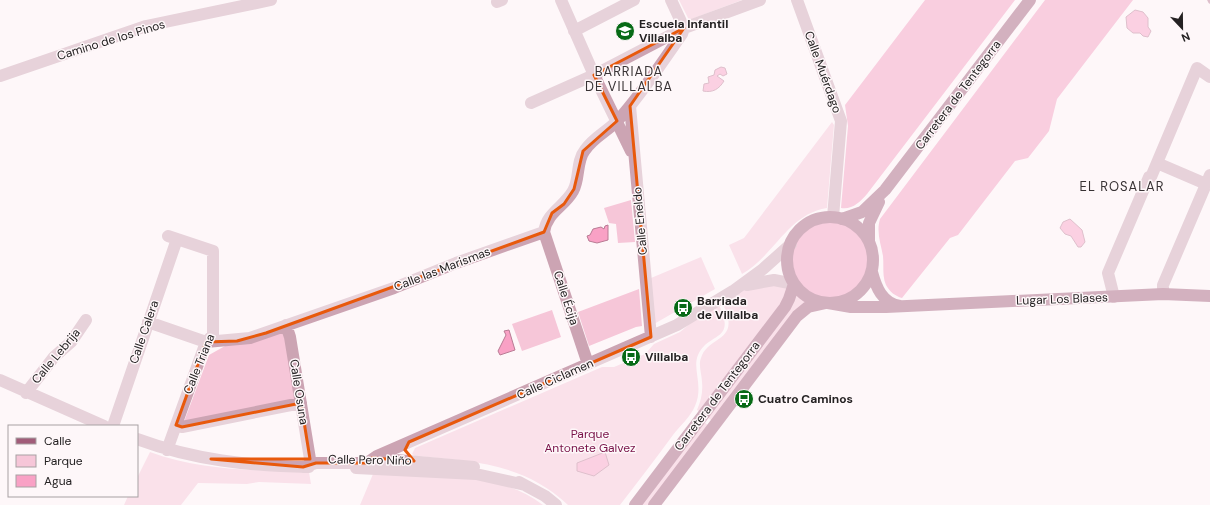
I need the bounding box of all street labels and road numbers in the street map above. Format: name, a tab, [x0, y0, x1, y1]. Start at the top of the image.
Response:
street label: Camino de los Pinos	[55, 16, 167, 64]
street label: Calle Muérdago	[801, 29, 845, 115]
street label: Carretera de Tentegorra	[912, 37, 1004, 153]
street label: Calle Eneldo	[629, 186, 651, 256]
street label: Calle las Marismas	[391, 243, 493, 295]
street label: Calle Écija	[550, 269, 582, 327]
street label: Lugar Los Blases	[1016, 289, 1108, 309]
street label: Calle Calera	[126, 298, 162, 366]
street label: Calle Lebrija	[28, 325, 84, 387]
street label: Calle Triana	[180, 331, 218, 397]
street label: Carretera de Tentegorra	[671, 338, 763, 454]
street label: Calle Ciclamen	[514, 355, 596, 403]
street label: Calle Osuna	[286, 358, 312, 426]
street label: Calle Pero Niño	[328, 451, 412, 469]

